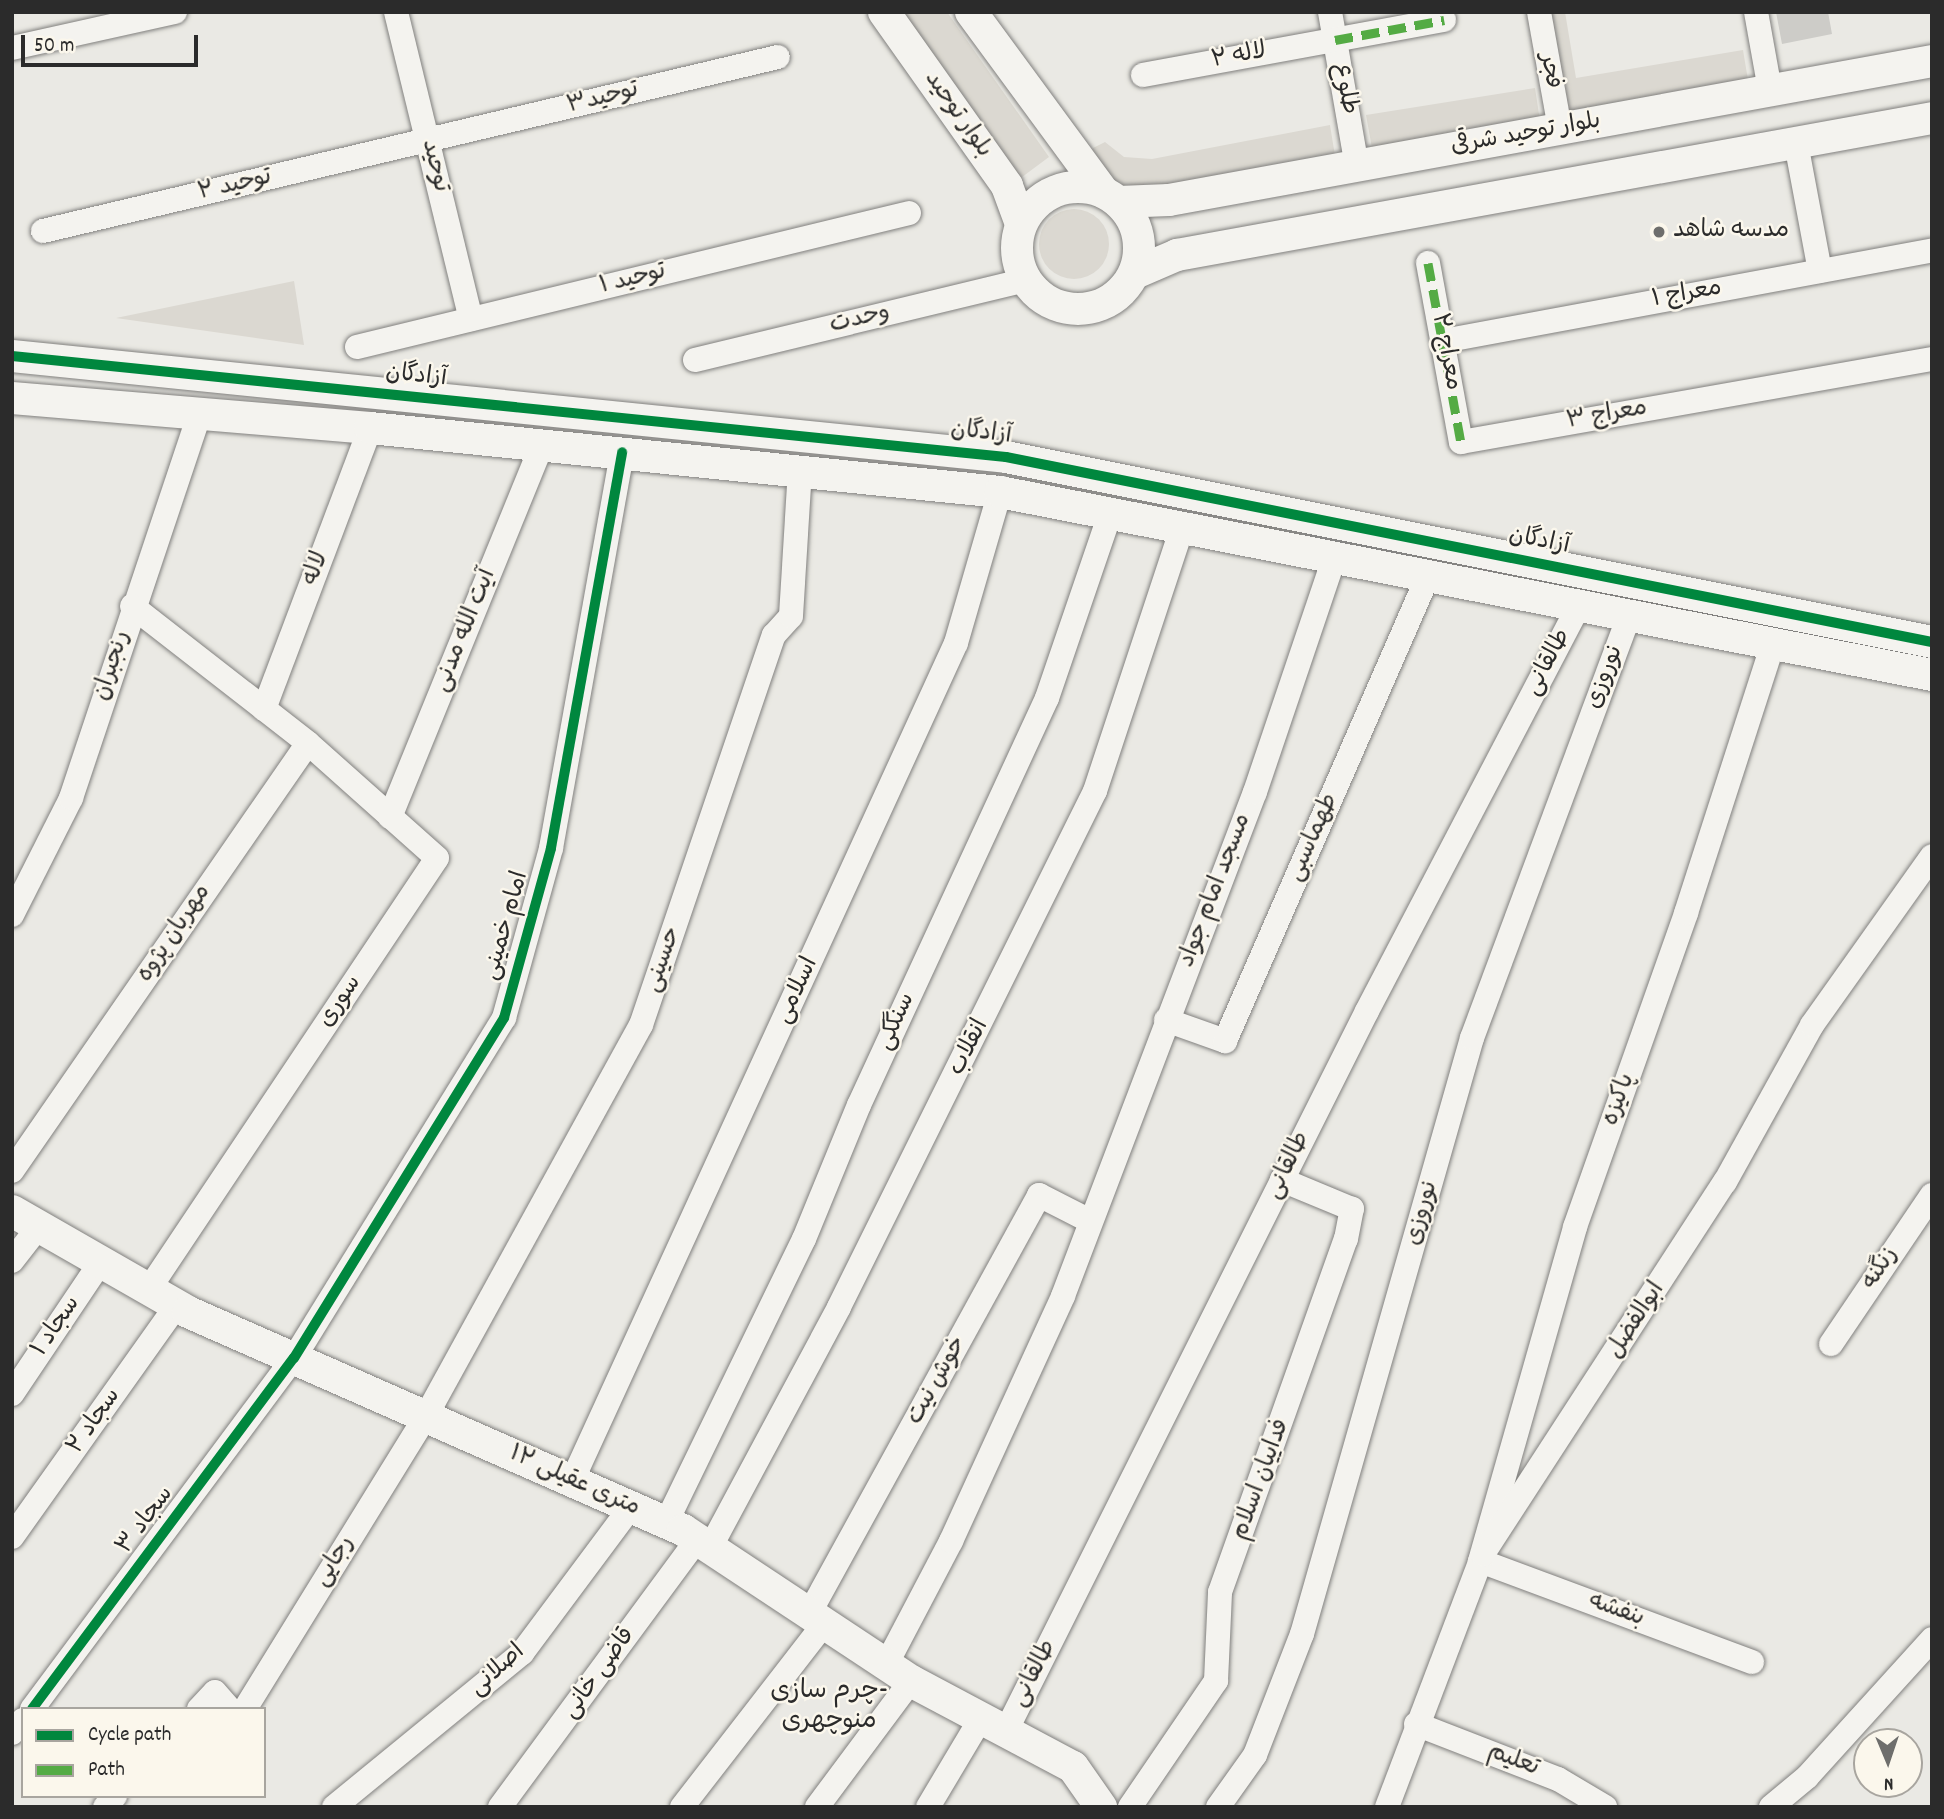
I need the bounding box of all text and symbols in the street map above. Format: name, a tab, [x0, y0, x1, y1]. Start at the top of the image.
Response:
scale bar	[24, 21, 201, 65]
text: 50 m	[34, 32, 74, 62]
street label: لاله ۲	[1209, 38, 1269, 76]
street label: فجر	[1532, 51, 1566, 91]
street label: طلوع	[1325, 61, 1363, 117]
street label: بلوار توحید	[917, 66, 997, 164]
street label: توحید۳	[564, 76, 642, 122]
street label: بلوار توحید شرقی	[1449, 108, 1603, 162]
street label: توحید	[414, 137, 454, 195]
street label: توحید ۲	[195, 164, 275, 208]
place label: مدسه شاهد	[1673, 218, 1789, 246]
marker: مدسه شاهد	[1651, 224, 1667, 240]
street label: توحید ۱	[597, 258, 669, 302]
street label: معراج ۱	[1650, 275, 1724, 315]
street label: وحدت	[827, 299, 893, 341]
street label: معراج ۲	[1423, 311, 1467, 393]
street label: آزادگان	[384, 359, 448, 395]
street label: معراج ۳	[1564, 395, 1650, 437]
street label: آزادگان	[949, 416, 1013, 452]
street label: آزادگان	[1506, 522, 1572, 562]
street label: لاله	[298, 548, 336, 590]
street label: آیت الله مدنی	[428, 565, 504, 697]
street label: طالقانی	[1520, 625, 1578, 701]
street label: رنجبران	[88, 627, 138, 705]
street label: نوروزی	[1581, 641, 1631, 713]
street label: طهماسبی	[1282, 790, 1346, 886]
street label: مسجد امام جواد	[1174, 810, 1258, 972]
street label: امام خمینی	[478, 868, 536, 984]
street label: مهربان پژوه	[132, 880, 218, 988]
street label: حسینی	[639, 923, 689, 997]
street label: اسلامی	[770, 953, 826, 1029]
street label: سوری	[313, 970, 369, 1034]
street label: سنگکی	[871, 989, 923, 1055]
street label: انقلاب	[944, 1015, 996, 1081]
street label: پاکیزه	[1597, 1070, 1643, 1130]
street label: طالقانی	[1260, 1128, 1318, 1204]
street label: نوروزی	[1400, 1177, 1446, 1249]
street label: زنگنه	[1857, 1242, 1905, 1296]
street label: ابوالفضل	[1602, 1277, 1672, 1365]
street label: سجاد ۱	[26, 1291, 88, 1363]
street label: خوش نیت	[902, 1332, 974, 1430]
street label: سجاد ۲	[62, 1383, 128, 1461]
street label: فداییان اسلام	[1227, 1416, 1297, 1544]
street label: ۱۲ متری عقیلی	[504, 1440, 644, 1524]
street label: سجاد ۳	[111, 1481, 181, 1561]
street label: رجایی	[308, 1531, 362, 1593]
street label: بنفشه	[1584, 1588, 1648, 1634]
street label: قاضی خانی	[557, 1623, 643, 1725]
street label: طالقانی	[1006, 1636, 1064, 1712]
street label: اصلانی	[464, 1639, 532, 1703]
district label: چرم سازی- منوچهری	[770, 1676, 888, 1738]
legend	[21, 1707, 266, 1798]
text: Cycle path	[88, 1721, 171, 1751]
north arrow	[1853, 1728, 1923, 1798]
street label: تعلیم	[1483, 1738, 1543, 1784]
text: Path	[88, 1756, 125, 1786]
text: N	[1884, 1769, 1894, 1796]

